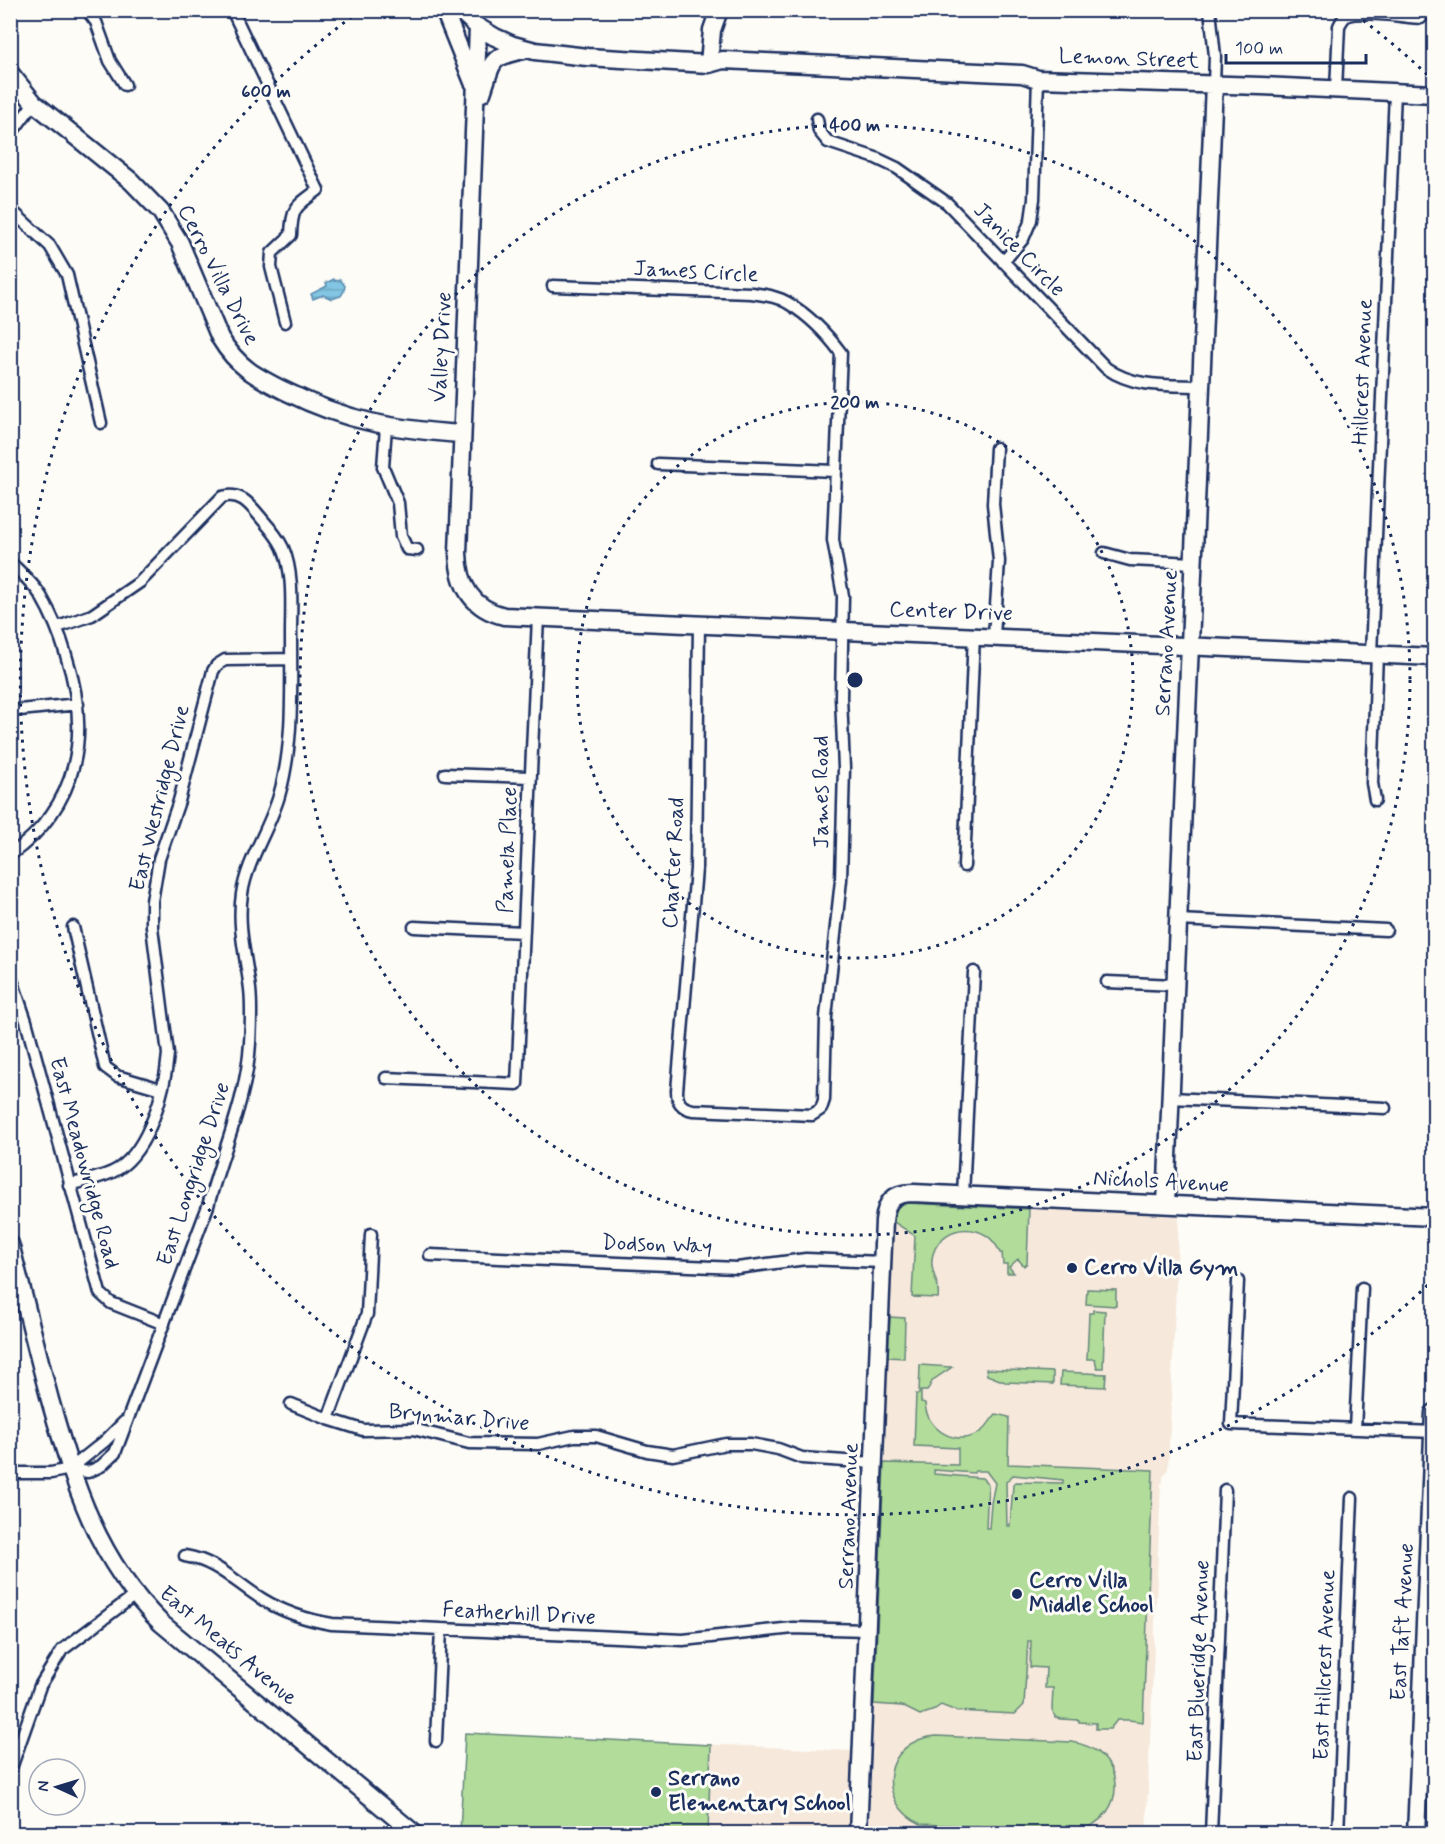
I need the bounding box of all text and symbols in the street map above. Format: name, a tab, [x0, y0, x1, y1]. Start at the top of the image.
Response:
scale bar	[1226, 27, 1366, 65]
text: 100 m	[1235, 37, 1283, 61]
street label: Lemon Street	[1058, 43, 1200, 75]
text: 600 m	[241, 80, 291, 104]
text: 400 m	[830, 114, 880, 138]
street label: Janice Circle	[967, 197, 1071, 303]
street label: Cerro Villa Drive	[171, 200, 266, 350]
street label: James Circle	[633, 255, 759, 289]
street label: Valley Drive	[425, 291, 459, 403]
street label: Hillcrest Avenue	[1346, 298, 1380, 446]
text: 200 m	[830, 391, 880, 415]
street label: Serrano Avenue	[1149, 569, 1185, 717]
street label: Center Drive	[889, 596, 1013, 628]
centre of rings	[845, 670, 865, 690]
street label: East Westridge Drive	[123, 702, 200, 895]
street label: James Road	[808, 735, 836, 849]
street label: Pamela Place	[492, 786, 524, 914]
street label: Charter Road	[657, 797, 691, 929]
street label: East Meadowridge Road	[39, 1054, 126, 1273]
street label: East Longridge Drive	[151, 1079, 240, 1270]
street label: Nichols Avenue	[1092, 1164, 1230, 1200]
street label: Dodson Way	[601, 1229, 713, 1261]
place label: Cerro Villa Gym	[1084, 1254, 1239, 1282]
marker: Cerro Villa Gym	[1065, 1261, 1079, 1275]
street label: Brynmar Drive	[387, 1398, 531, 1438]
street label: Serrano Avenue	[832, 1442, 866, 1590]
street label: East Taft Avenue	[1385, 1542, 1421, 1702]
street label: East Blueridge Avenue	[1181, 1559, 1220, 1763]
place label: Cerro Villa Middle School	[1029, 1567, 1154, 1620]
street label: East Hillcrest Avenue	[1308, 1569, 1342, 1761]
street label: East Meats Avenue	[153, 1580, 303, 1712]
marker: Cerro Villa Middle School	[1010, 1587, 1024, 1601]
street label: Featherhill Drive	[442, 1596, 596, 1632]
north arrow	[27, 1757, 87, 1817]
place label: Serrano Elementary School	[668, 1765, 851, 1818]
text: N	[33, 1780, 54, 1792]
marker: Serrano Elementary School	[649, 1785, 663, 1799]

